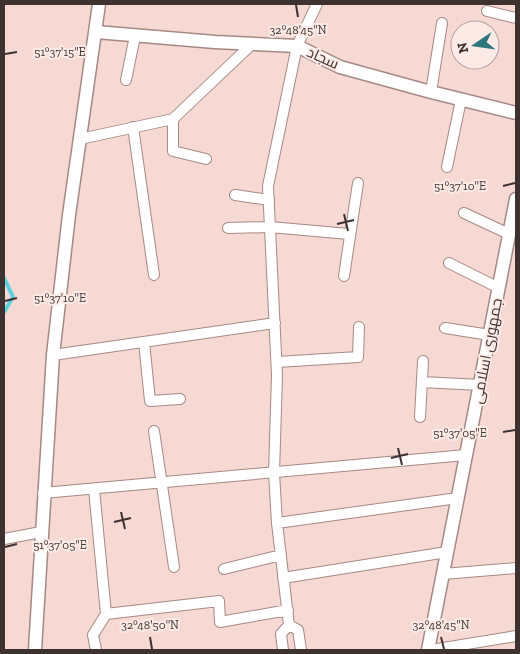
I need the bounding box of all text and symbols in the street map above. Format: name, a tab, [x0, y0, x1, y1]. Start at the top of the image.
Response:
north arrow	[450, 20, 500, 70]
text: 32°48'45"N	[269, 23, 327, 37]
text: N	[453, 40, 472, 55]
street label: سجاد	[304, 43, 342, 73]
text: 51°37'15"E	[34, 45, 86, 59]
text: 51°37'10"E	[434, 179, 486, 193]
text: 51°37'10"E	[34, 291, 86, 305]
street label: جمهوری اسلامی	[468, 297, 507, 406]
text: 51°37'05"E	[433, 426, 487, 440]
text: 51°37'05"E	[33, 538, 87, 552]
text: 32°48'50"N	[121, 618, 179, 632]
text: 32°48'45"N	[412, 618, 470, 632]

